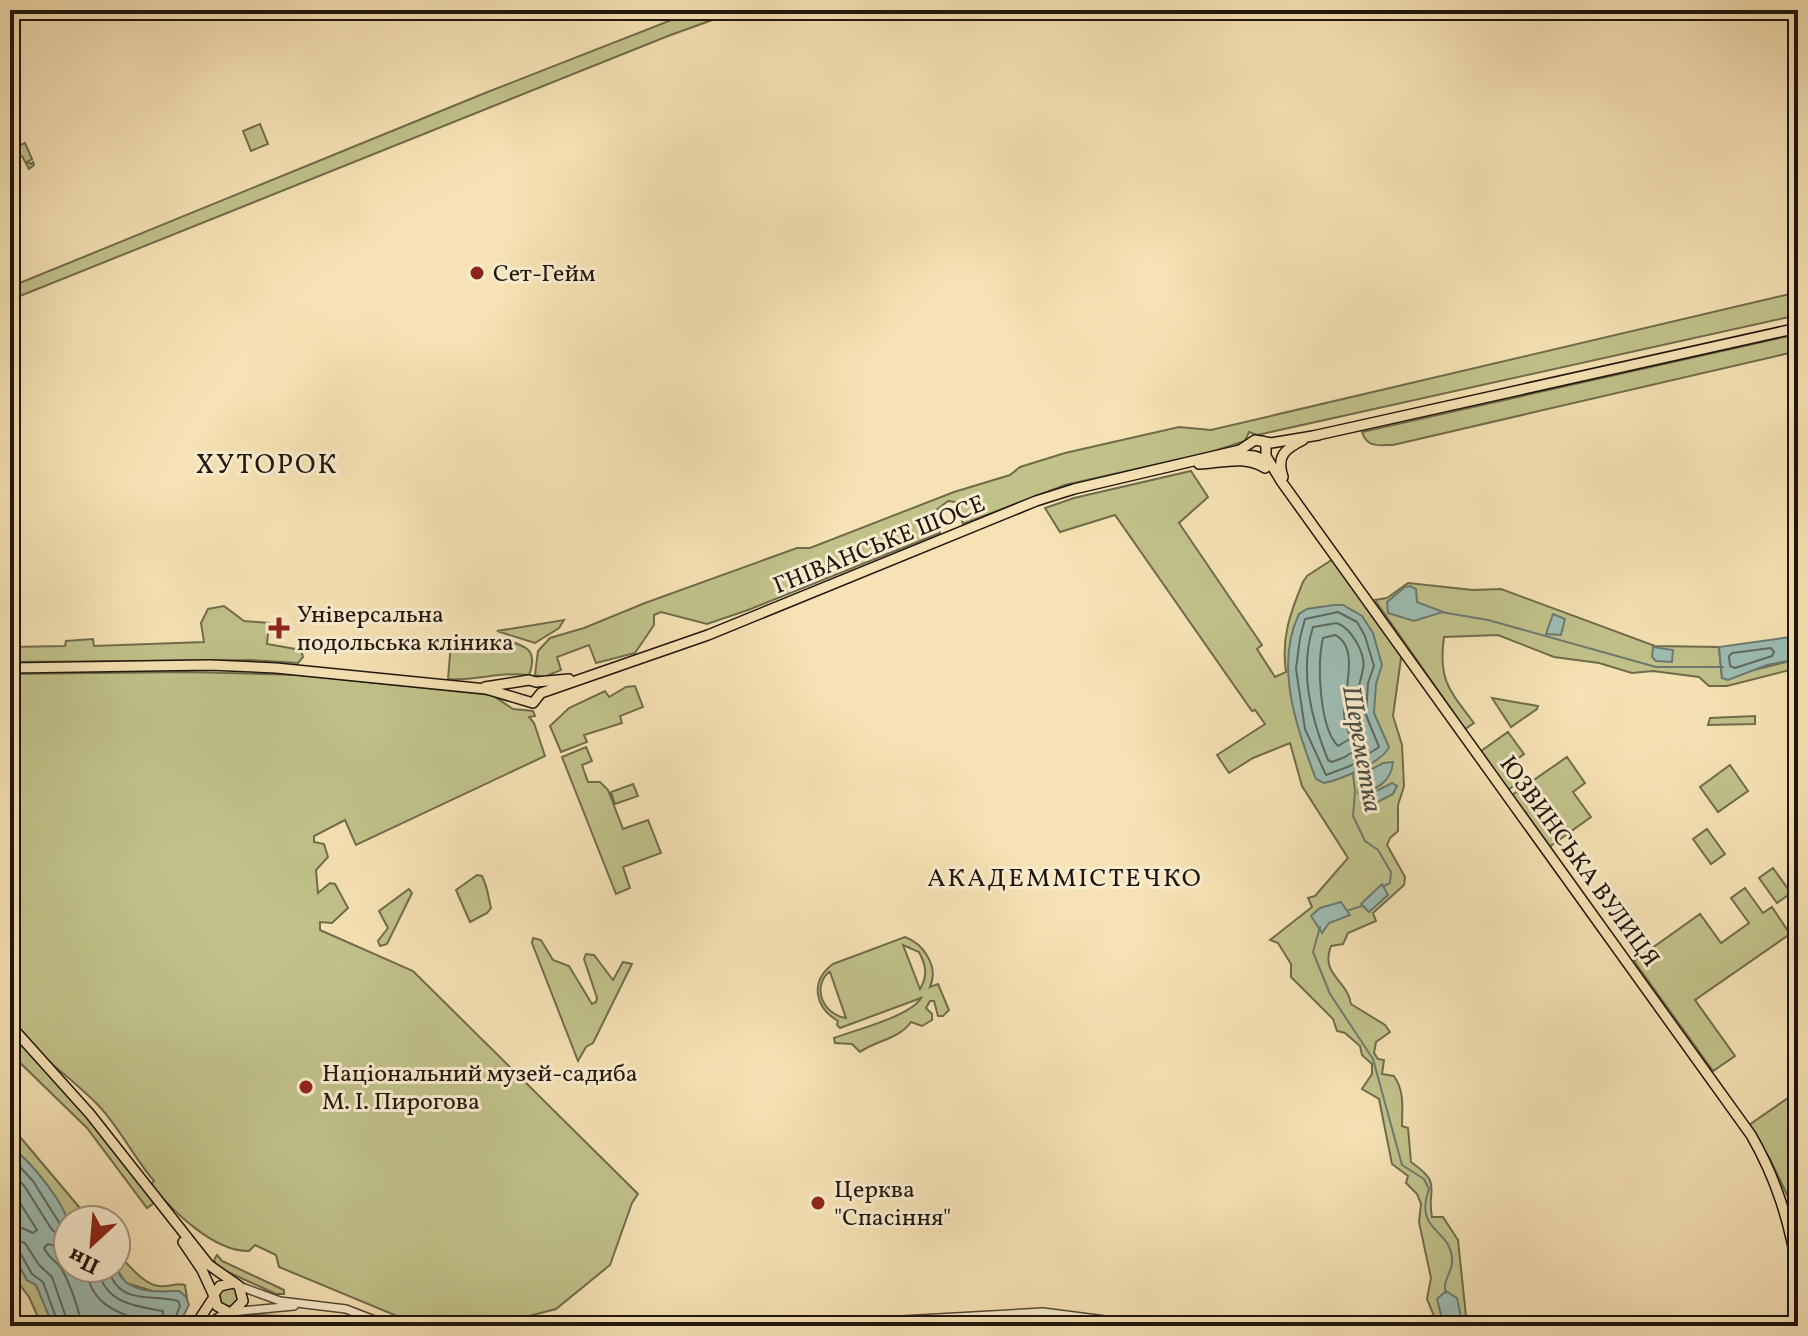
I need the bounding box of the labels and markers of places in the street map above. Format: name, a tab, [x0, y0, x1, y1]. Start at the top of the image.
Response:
place label: Сет-Гейм	[493, 258, 596, 292]
marker: Сет-Гейм	[468, 264, 486, 282]
place label: Універсальна подольська кліника	[297, 599, 514, 661]
marker: Універсальна подольська кліника	[268, 617, 290, 639]
place label: Національний музей-садиба М. І. Пирогова	[322, 1058, 638, 1120]
marker: Національний музей-садиба М. І. Пирогова	[297, 1078, 315, 1096]
place label: Церква "Спасіння"	[834, 1174, 951, 1236]
marker: Церква "Спасіння"	[809, 1194, 827, 1212]

